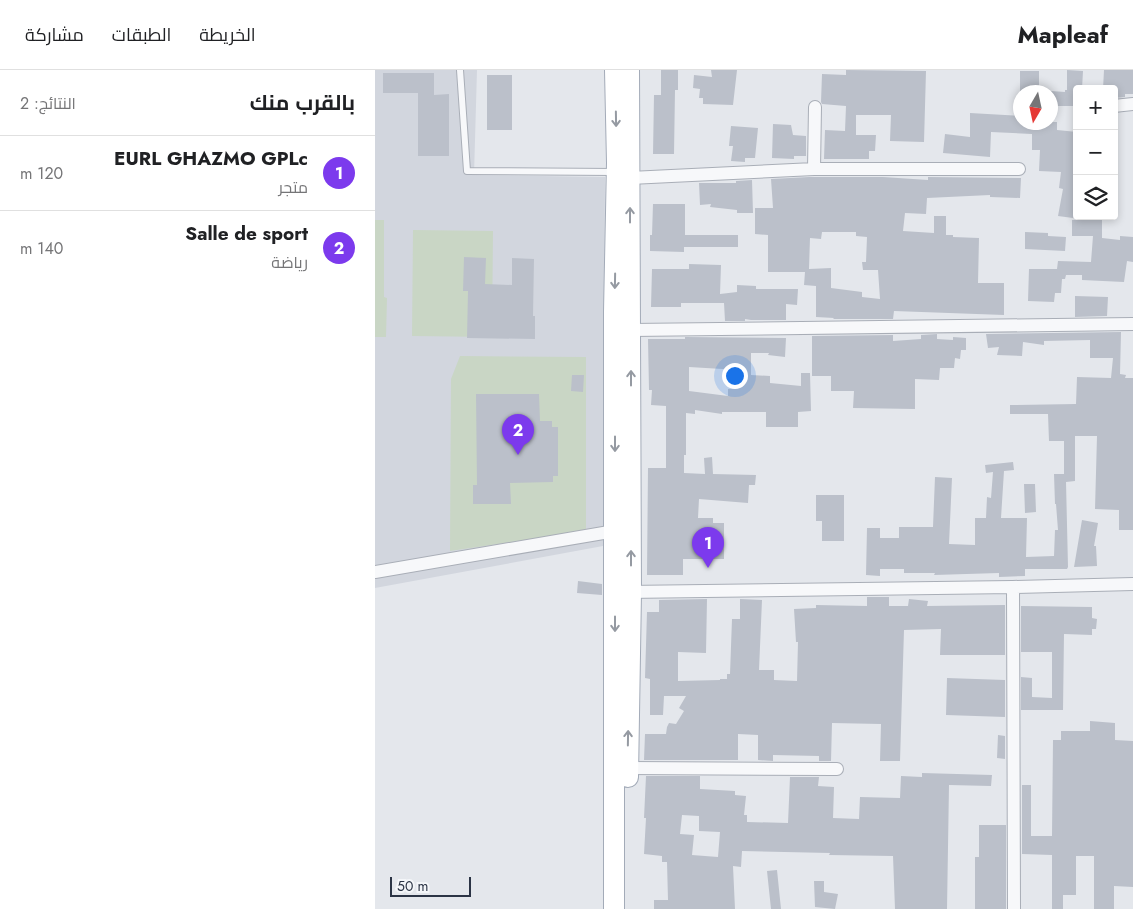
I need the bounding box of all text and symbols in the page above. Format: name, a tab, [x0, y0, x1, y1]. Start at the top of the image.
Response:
text: Mapleaf	[1017, 17, 1108, 52]
text: مشاركة	[25, 22, 84, 48]
text: الطبقات	[112, 22, 171, 48]
text: الخريطة	[199, 22, 256, 48]
north arrow	[1013, 85, 1058, 130]
map controls	[1073, 85, 1118, 220]
button: +	[1073, 85, 1118, 130]
text: بالقرب منك	[250, 88, 355, 118]
text: النتائج: 2	[20, 92, 76, 115]
one-way arrow	[611, 110, 621, 126]
button: −	[1073, 130, 1118, 175]
text: EURL GHAZMO GPLc	[114, 145, 308, 172]
text: 120 m	[20, 162, 63, 185]
text: 1	[335, 162, 343, 185]
button: layers	[1073, 175, 1118, 220]
text: متجر	[279, 176, 308, 199]
one-way arrow	[625, 208, 635, 224]
text: Salle de sport	[185, 220, 308, 247]
text: 140 m	[20, 237, 63, 260]
text: 2	[334, 237, 344, 260]
text: رياضة	[271, 251, 308, 274]
one-way arrow	[610, 272, 620, 289]
your location	[722, 363, 748, 389]
one-way arrow	[626, 370, 636, 386]
pin: 2	[502, 414, 534, 455]
one-way arrow	[610, 435, 620, 451]
pin: 1	[692, 527, 724, 568]
one-way arrow	[626, 550, 636, 566]
one-way arrow	[610, 615, 620, 631]
one-way arrow	[624, 730, 633, 746]
scale bar	[390, 874, 471, 897]
text: 50 m	[397, 876, 428, 896]

